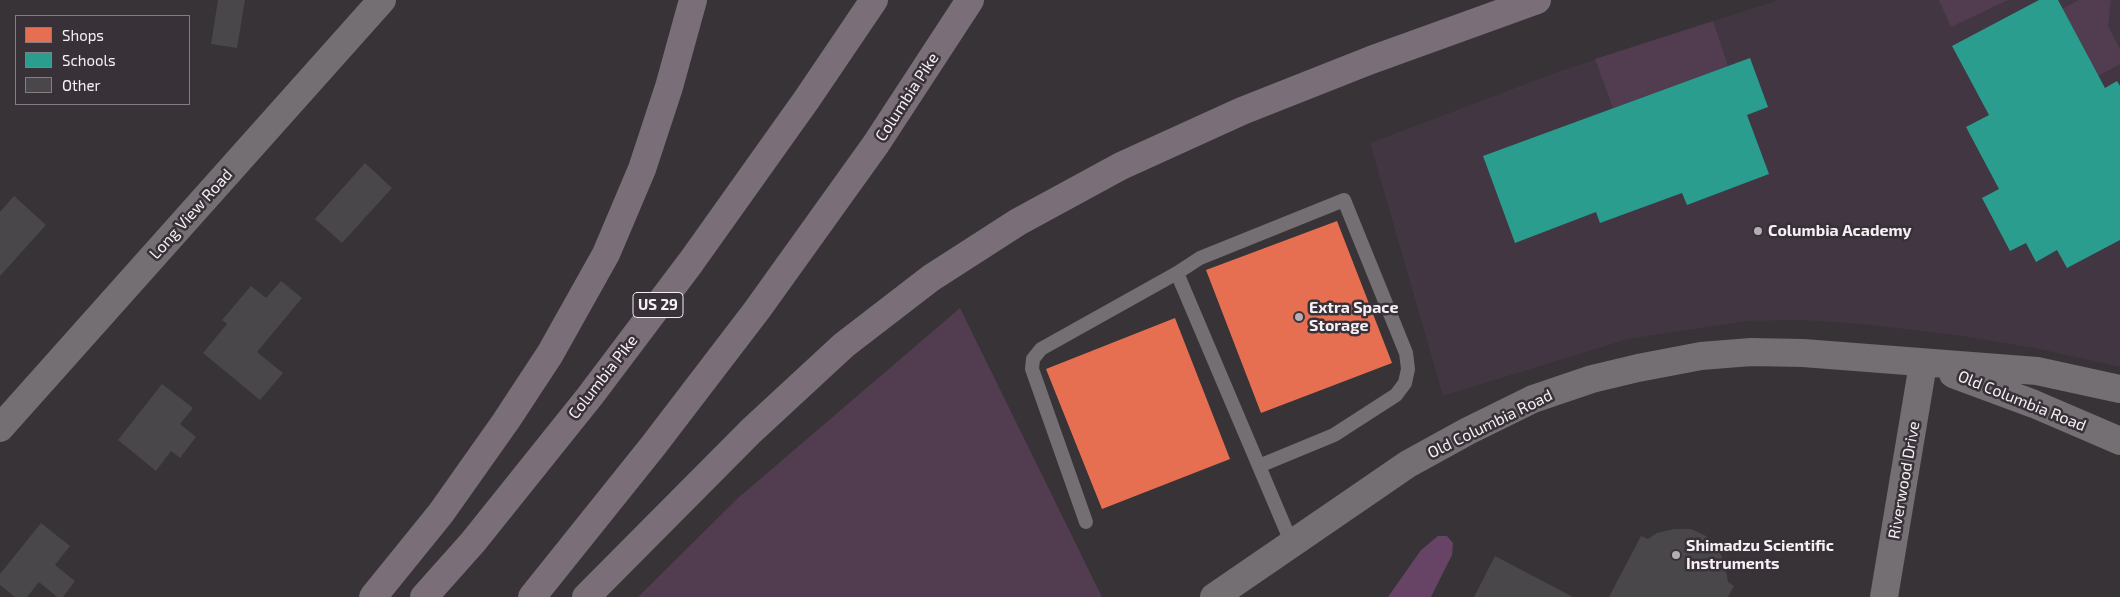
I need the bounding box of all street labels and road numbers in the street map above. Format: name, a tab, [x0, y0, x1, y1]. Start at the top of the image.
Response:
street label: Columbia Pike	[871, 49, 943, 145]
street label: Long View Road	[145, 165, 237, 263]
road number: US 29	[633, 292, 683, 318]
street label: Columbia Pike	[564, 331, 642, 423]
street label: Old Columbia Road	[1955, 367, 2089, 435]
street label: Old Columbia Road	[1424, 385, 1556, 463]
street label: Riverwood Drive	[1884, 420, 1924, 540]

